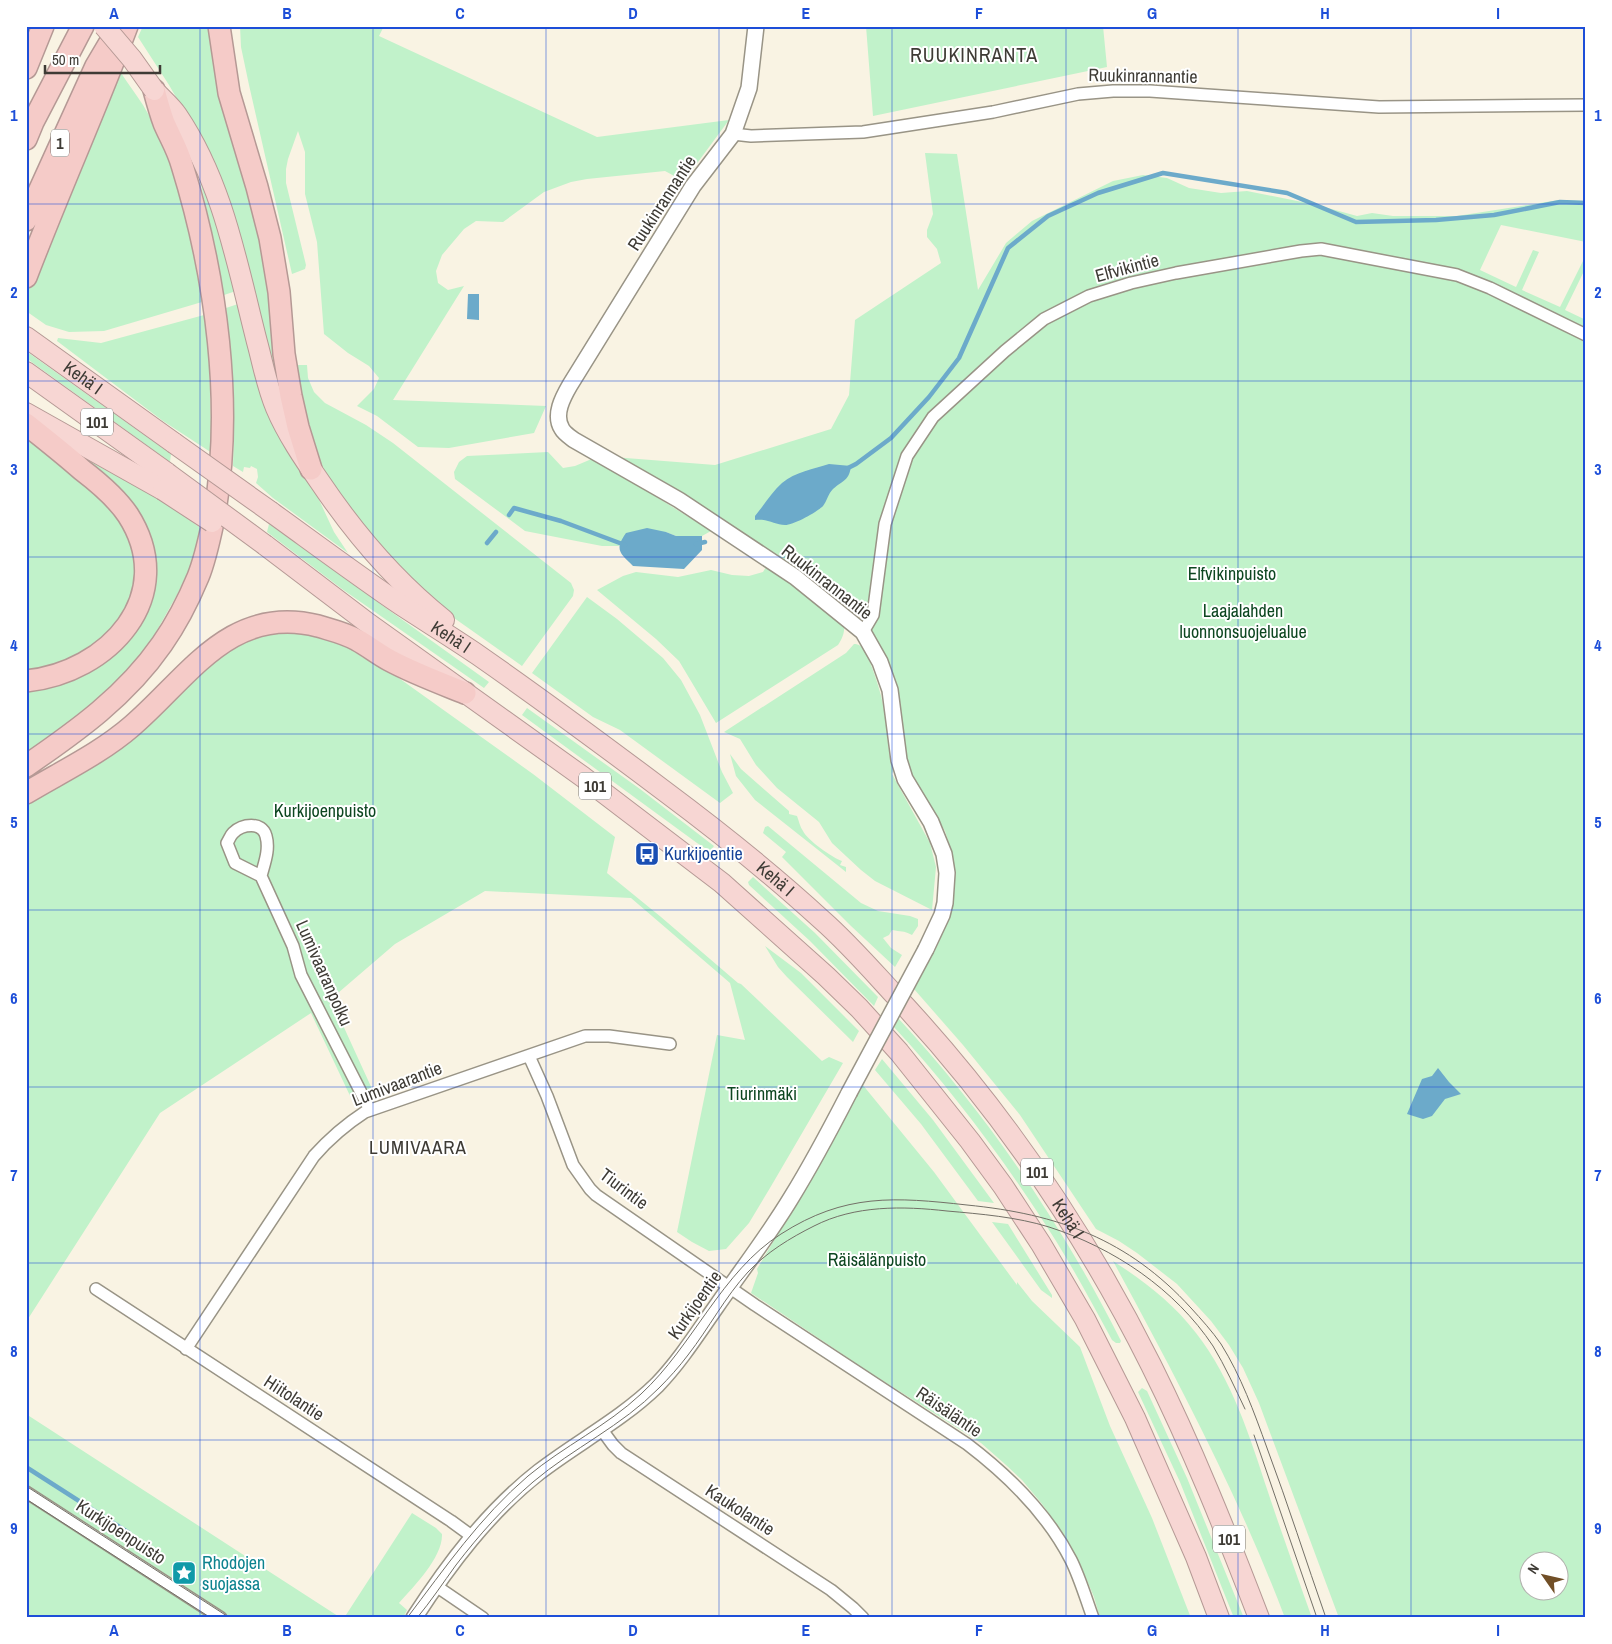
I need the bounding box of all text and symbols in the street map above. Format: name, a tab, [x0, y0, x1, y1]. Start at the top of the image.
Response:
text: A	[109, 2, 119, 24]
text: B	[282, 2, 292, 24]
text: C	[455, 2, 465, 24]
text: D	[628, 2, 638, 24]
text: E	[802, 2, 811, 24]
text: F	[975, 2, 983, 24]
text: G	[1147, 2, 1157, 24]
text: H	[1320, 2, 1330, 24]
text: I	[1496, 2, 1500, 24]
district label: RUUKINRANTA	[910, 41, 1038, 68]
scale bar	[45, 42, 160, 74]
text: 50 m	[52, 49, 79, 70]
street label: Ruukinrannantie	[1088, 62, 1198, 89]
text: 1	[10, 104, 18, 126]
text: 1	[1594, 104, 1602, 126]
road number: 1	[51, 130, 69, 156]
street label: Ruukinrannantie	[621, 150, 702, 255]
street label: Elfvikintie	[1092, 247, 1161, 288]
text: 2	[10, 281, 18, 303]
text: 2	[1594, 281, 1602, 303]
street label: Kehä I	[59, 355, 108, 400]
road number: 101	[81, 408, 113, 436]
text: 3	[10, 458, 18, 480]
text: 3	[1594, 458, 1602, 480]
street label: Ruukinrannantie	[777, 538, 878, 625]
park label: Elfvikinpuisto	[1188, 561, 1276, 586]
park label: Laajalahden luonnonsuojelualue	[1179, 598, 1307, 644]
street label: Kehä I	[426, 615, 476, 659]
text: 4	[10, 634, 18, 656]
text: 4	[1594, 634, 1602, 656]
road number: 101	[579, 772, 611, 799]
park label: Kurkijoenpuisto	[274, 798, 376, 823]
text: 5	[10, 811, 18, 833]
text: 5	[1594, 811, 1602, 833]
bus stop icon: Kurkijoentie	[634, 841, 660, 867]
place label: Kurkijoentie	[664, 841, 743, 866]
street label: Kehä I	[751, 855, 800, 902]
street label: Lumivaaranpolku	[290, 916, 359, 1030]
text: 6	[10, 987, 18, 1009]
text: 6	[1594, 987, 1602, 1009]
street label: Lumivaarantie	[348, 1055, 445, 1112]
park label: Tiurinmäki	[727, 1081, 797, 1106]
district label: LUMIVAARA	[369, 1134, 467, 1160]
road number: 101	[1021, 1158, 1053, 1186]
street label: Tiurintie	[595, 1162, 654, 1215]
text: 7	[10, 1164, 18, 1186]
text: 7	[1594, 1164, 1602, 1186]
street label: Kehä I	[1046, 1194, 1091, 1243]
park label: Räisälänpuisto	[828, 1247, 926, 1272]
street label: Kurkijoentie	[662, 1265, 727, 1344]
text: 8	[10, 1340, 18, 1362]
text: 8	[1594, 1340, 1602, 1362]
street label: Hiitolantie	[259, 1369, 329, 1426]
street label: Räisäläntie	[911, 1380, 987, 1443]
street label: Kaukolantie	[701, 1478, 780, 1541]
street label: Kurkijoenpuisto	[71, 1493, 171, 1570]
text: 9	[10, 1517, 18, 1539]
text: 9	[1594, 1517, 1602, 1539]
road number: 101	[1213, 1526, 1245, 1552]
place label: Rhodojen suojassa	[202, 1550, 265, 1596]
north arrow	[1520, 1552, 1570, 1602]
place icon: Rhodojen suojassa	[171, 1560, 197, 1586]
text: N	[1523, 1560, 1543, 1577]
text: A	[109, 1619, 119, 1641]
text: B	[282, 1619, 292, 1641]
text: C	[455, 1619, 465, 1641]
text: D	[628, 1619, 638, 1641]
text: E	[802, 1619, 811, 1641]
text: F	[975, 1619, 983, 1641]
text: G	[1147, 1619, 1157, 1641]
text: H	[1320, 1619, 1330, 1641]
text: I	[1496, 1619, 1500, 1641]

